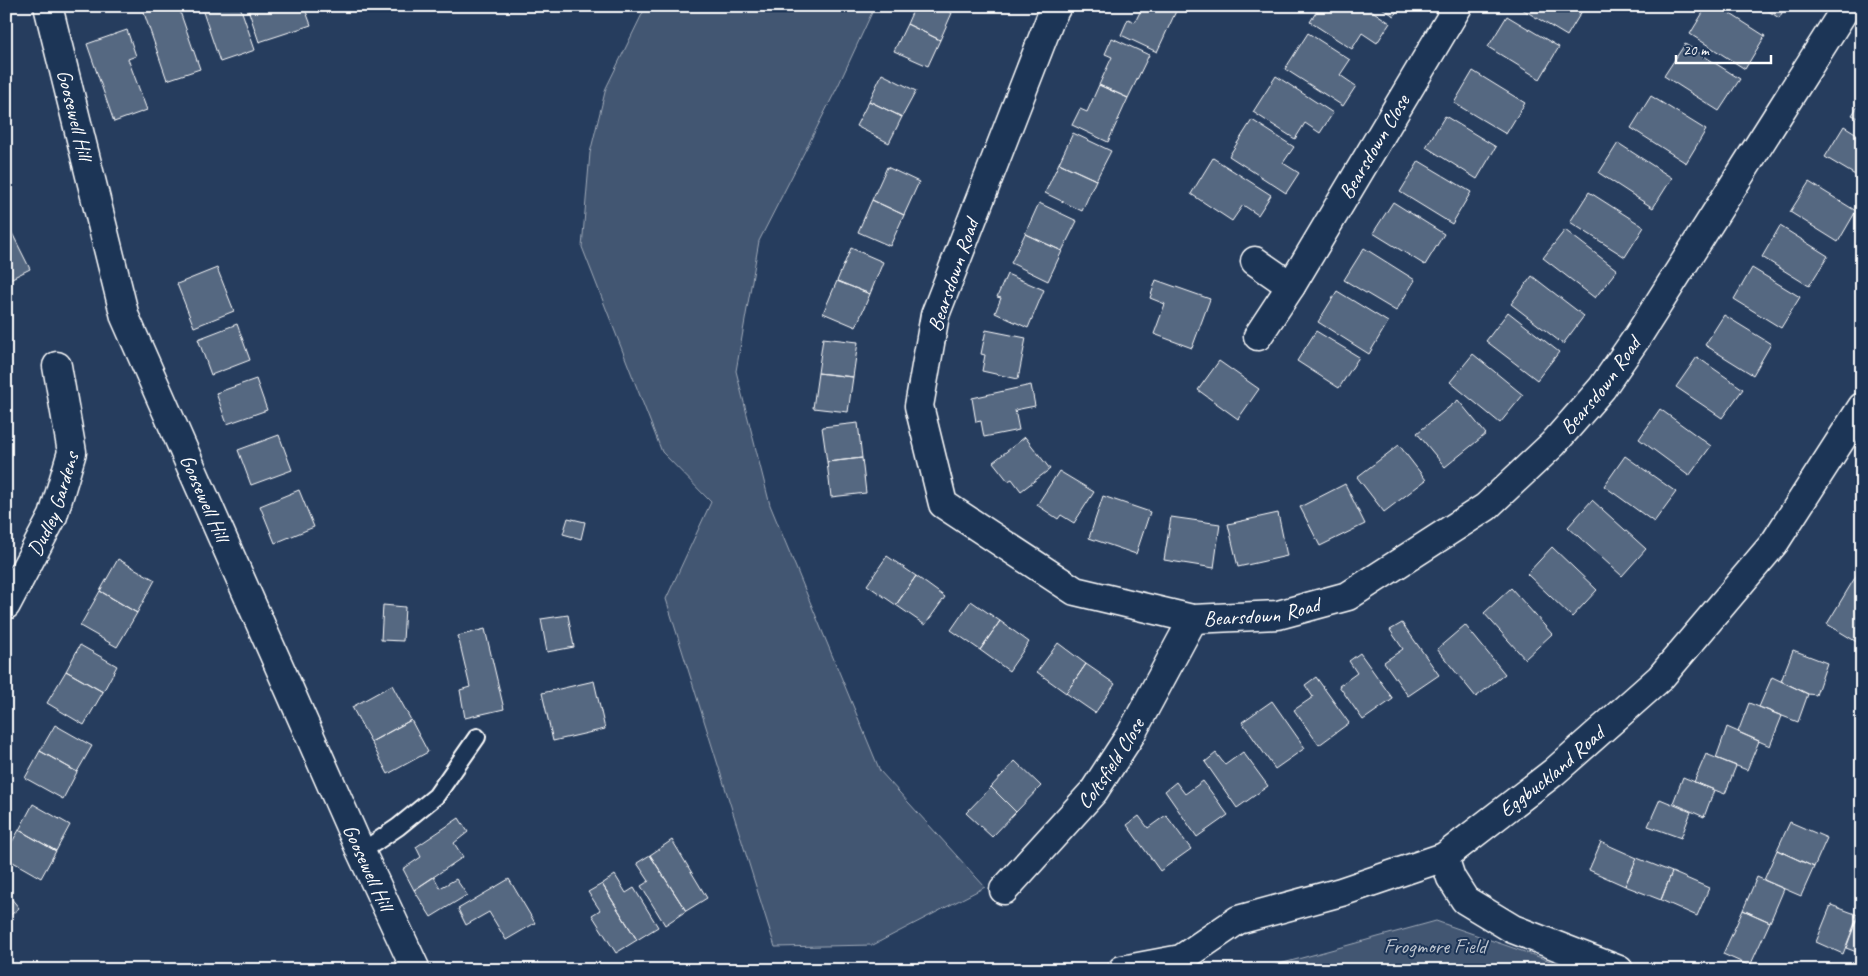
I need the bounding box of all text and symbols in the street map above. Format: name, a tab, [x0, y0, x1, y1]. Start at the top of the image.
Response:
scale bar	[1676, 32, 1770, 64]
text: 20 m	[1683, 41, 1710, 60]
street label: Goosewell Hill	[51, 67, 99, 166]
street label: Bearsdown Close	[1333, 89, 1416, 204]
street label: Bearsdown Road	[922, 213, 985, 335]
street label: Bearsdown Road	[1554, 330, 1648, 440]
street label: Dudley Gardens	[21, 447, 85, 560]
street label: Goosewell Hill	[174, 451, 237, 548]
street label: Bearsdown Road	[1203, 591, 1325, 631]
street label: Coltsfield Close	[1071, 712, 1151, 814]
street label: Eggbuckland Road	[1494, 719, 1612, 823]
street label: Goosewell Hill	[337, 820, 401, 918]
park label: Frogmore Field	[1384, 933, 1489, 959]

